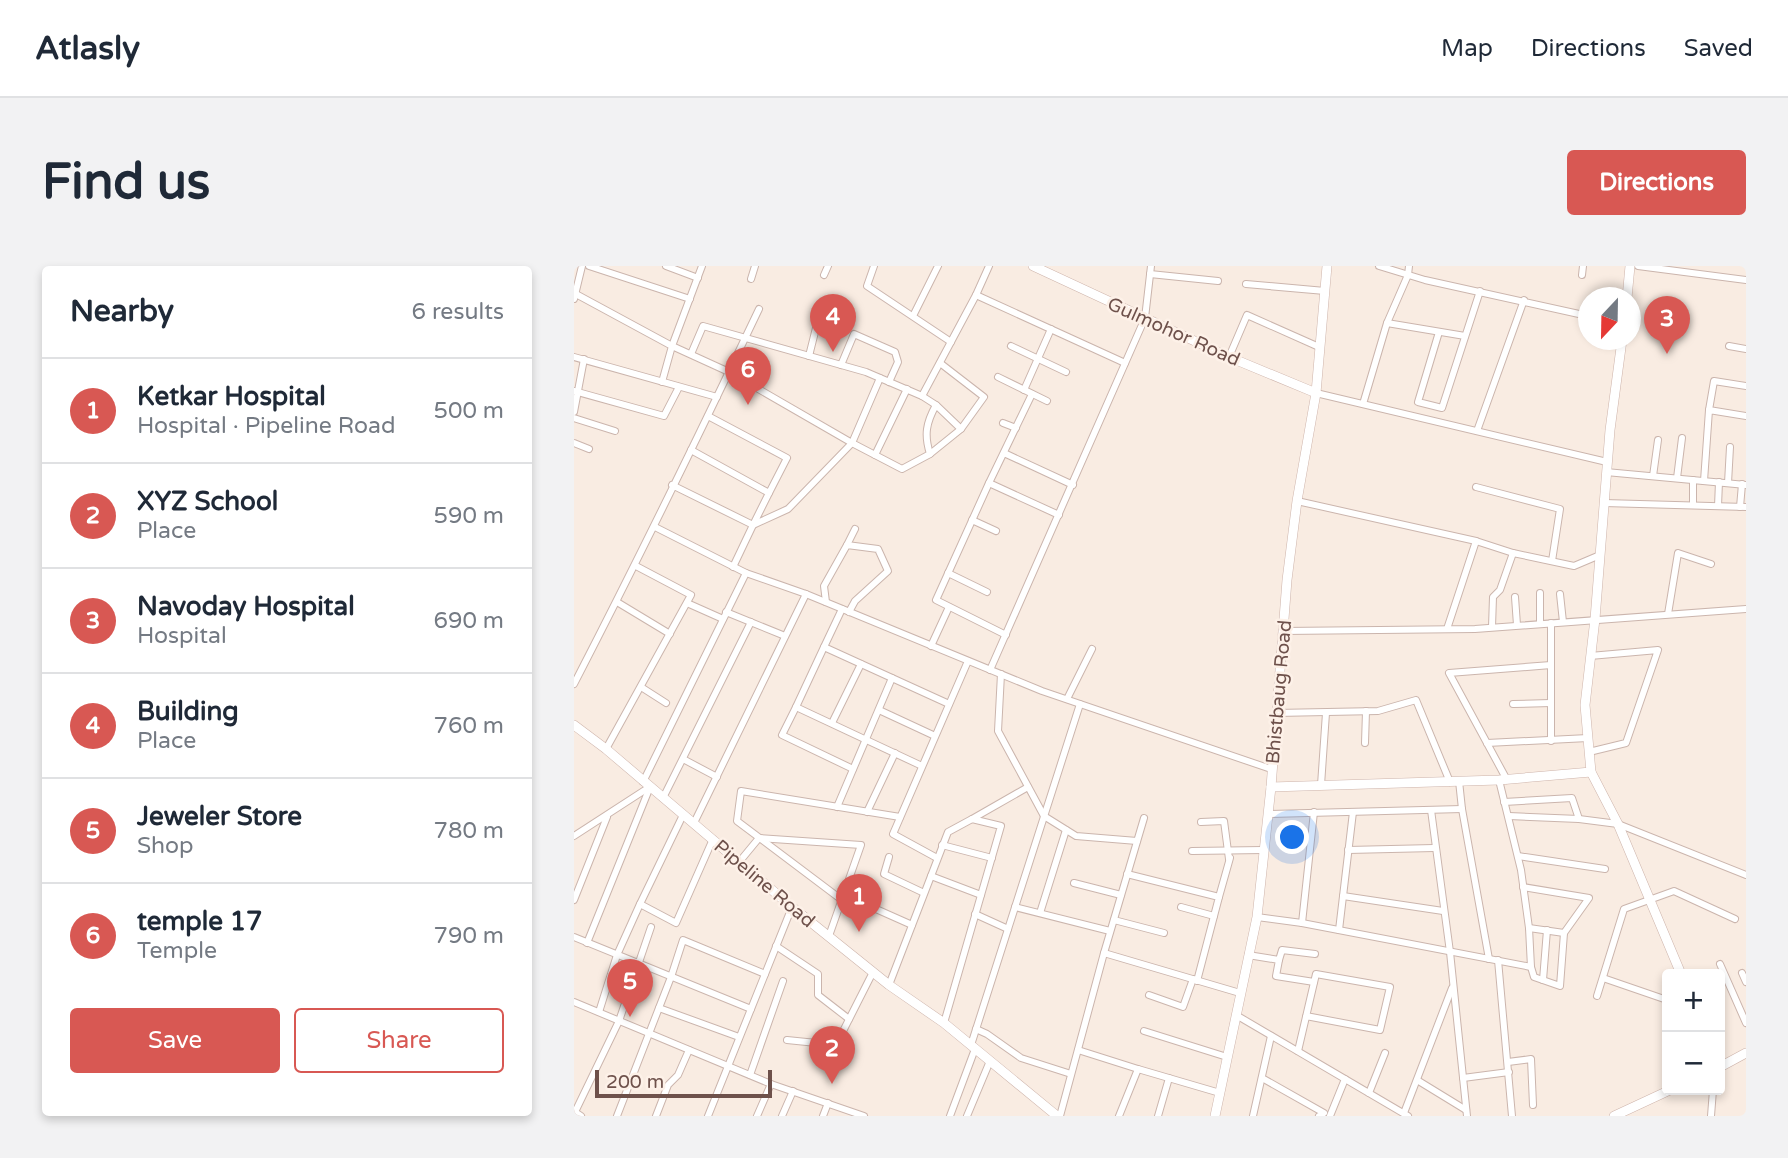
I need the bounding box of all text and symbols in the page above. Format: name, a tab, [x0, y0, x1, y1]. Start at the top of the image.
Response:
text: Atlasly	[35, 29, 140, 68]
text: Map	[1441, 34, 1493, 63]
text: Directions	[1531, 34, 1646, 63]
text: Saved	[1684, 34, 1753, 63]
button: Directions	[1567, 150, 1746, 215]
text: Find us	[42, 153, 210, 212]
north arrow	[1578, 287, 1641, 350]
text: Nearby	[70, 293, 174, 330]
street label: Gulmohor Road	[1104, 293, 1243, 371]
pin: 4	[810, 294, 856, 352]
pin: 3	[1644, 296, 1690, 354]
text: 6 results	[411, 298, 504, 326]
pin: 6	[725, 347, 771, 405]
text: Ketkar Hospital	[137, 381, 326, 412]
text: 1	[86, 397, 100, 425]
text: 500 m	[434, 397, 504, 425]
text: Hospital · Pipeline Road	[137, 412, 395, 440]
text: XYZ School	[137, 486, 278, 517]
text: 2	[86, 502, 100, 530]
text: 590 m	[434, 502, 504, 530]
text: Place	[137, 517, 196, 545]
text: Navoday Hospital	[137, 591, 355, 622]
text: 3	[86, 607, 100, 635]
text: 690 m	[434, 607, 504, 635]
street label: Bhistbaug Road	[1262, 619, 1296, 765]
text: Hospital	[137, 622, 227, 650]
text: Building	[137, 696, 239, 727]
text: 4	[86, 712, 100, 740]
text: 760 m	[434, 712, 504, 740]
text: Place	[137, 727, 196, 755]
text: Jeweler Store	[137, 801, 302, 832]
text: 5	[86, 817, 100, 845]
text: 780 m	[434, 817, 504, 845]
your location	[1275, 820, 1309, 854]
text: Shop	[137, 832, 194, 860]
street label: Pipeline Road	[710, 835, 819, 932]
pin: 1	[836, 874, 882, 932]
text: temple 17	[137, 906, 262, 937]
text: 6	[86, 922, 100, 950]
text: 790 m	[434, 922, 504, 950]
text: Temple	[137, 937, 217, 965]
pin: 5	[607, 959, 653, 1017]
map controls	[1662, 969, 1725, 1095]
button: +	[1662, 969, 1725, 1032]
button: Save	[70, 1008, 280, 1073]
button: Share	[294, 1008, 504, 1073]
pin: 2	[809, 1026, 855, 1084]
button: −	[1662, 1032, 1725, 1095]
scale bar	[595, 1067, 772, 1099]
text: 200 m	[606, 1071, 664, 1093]

